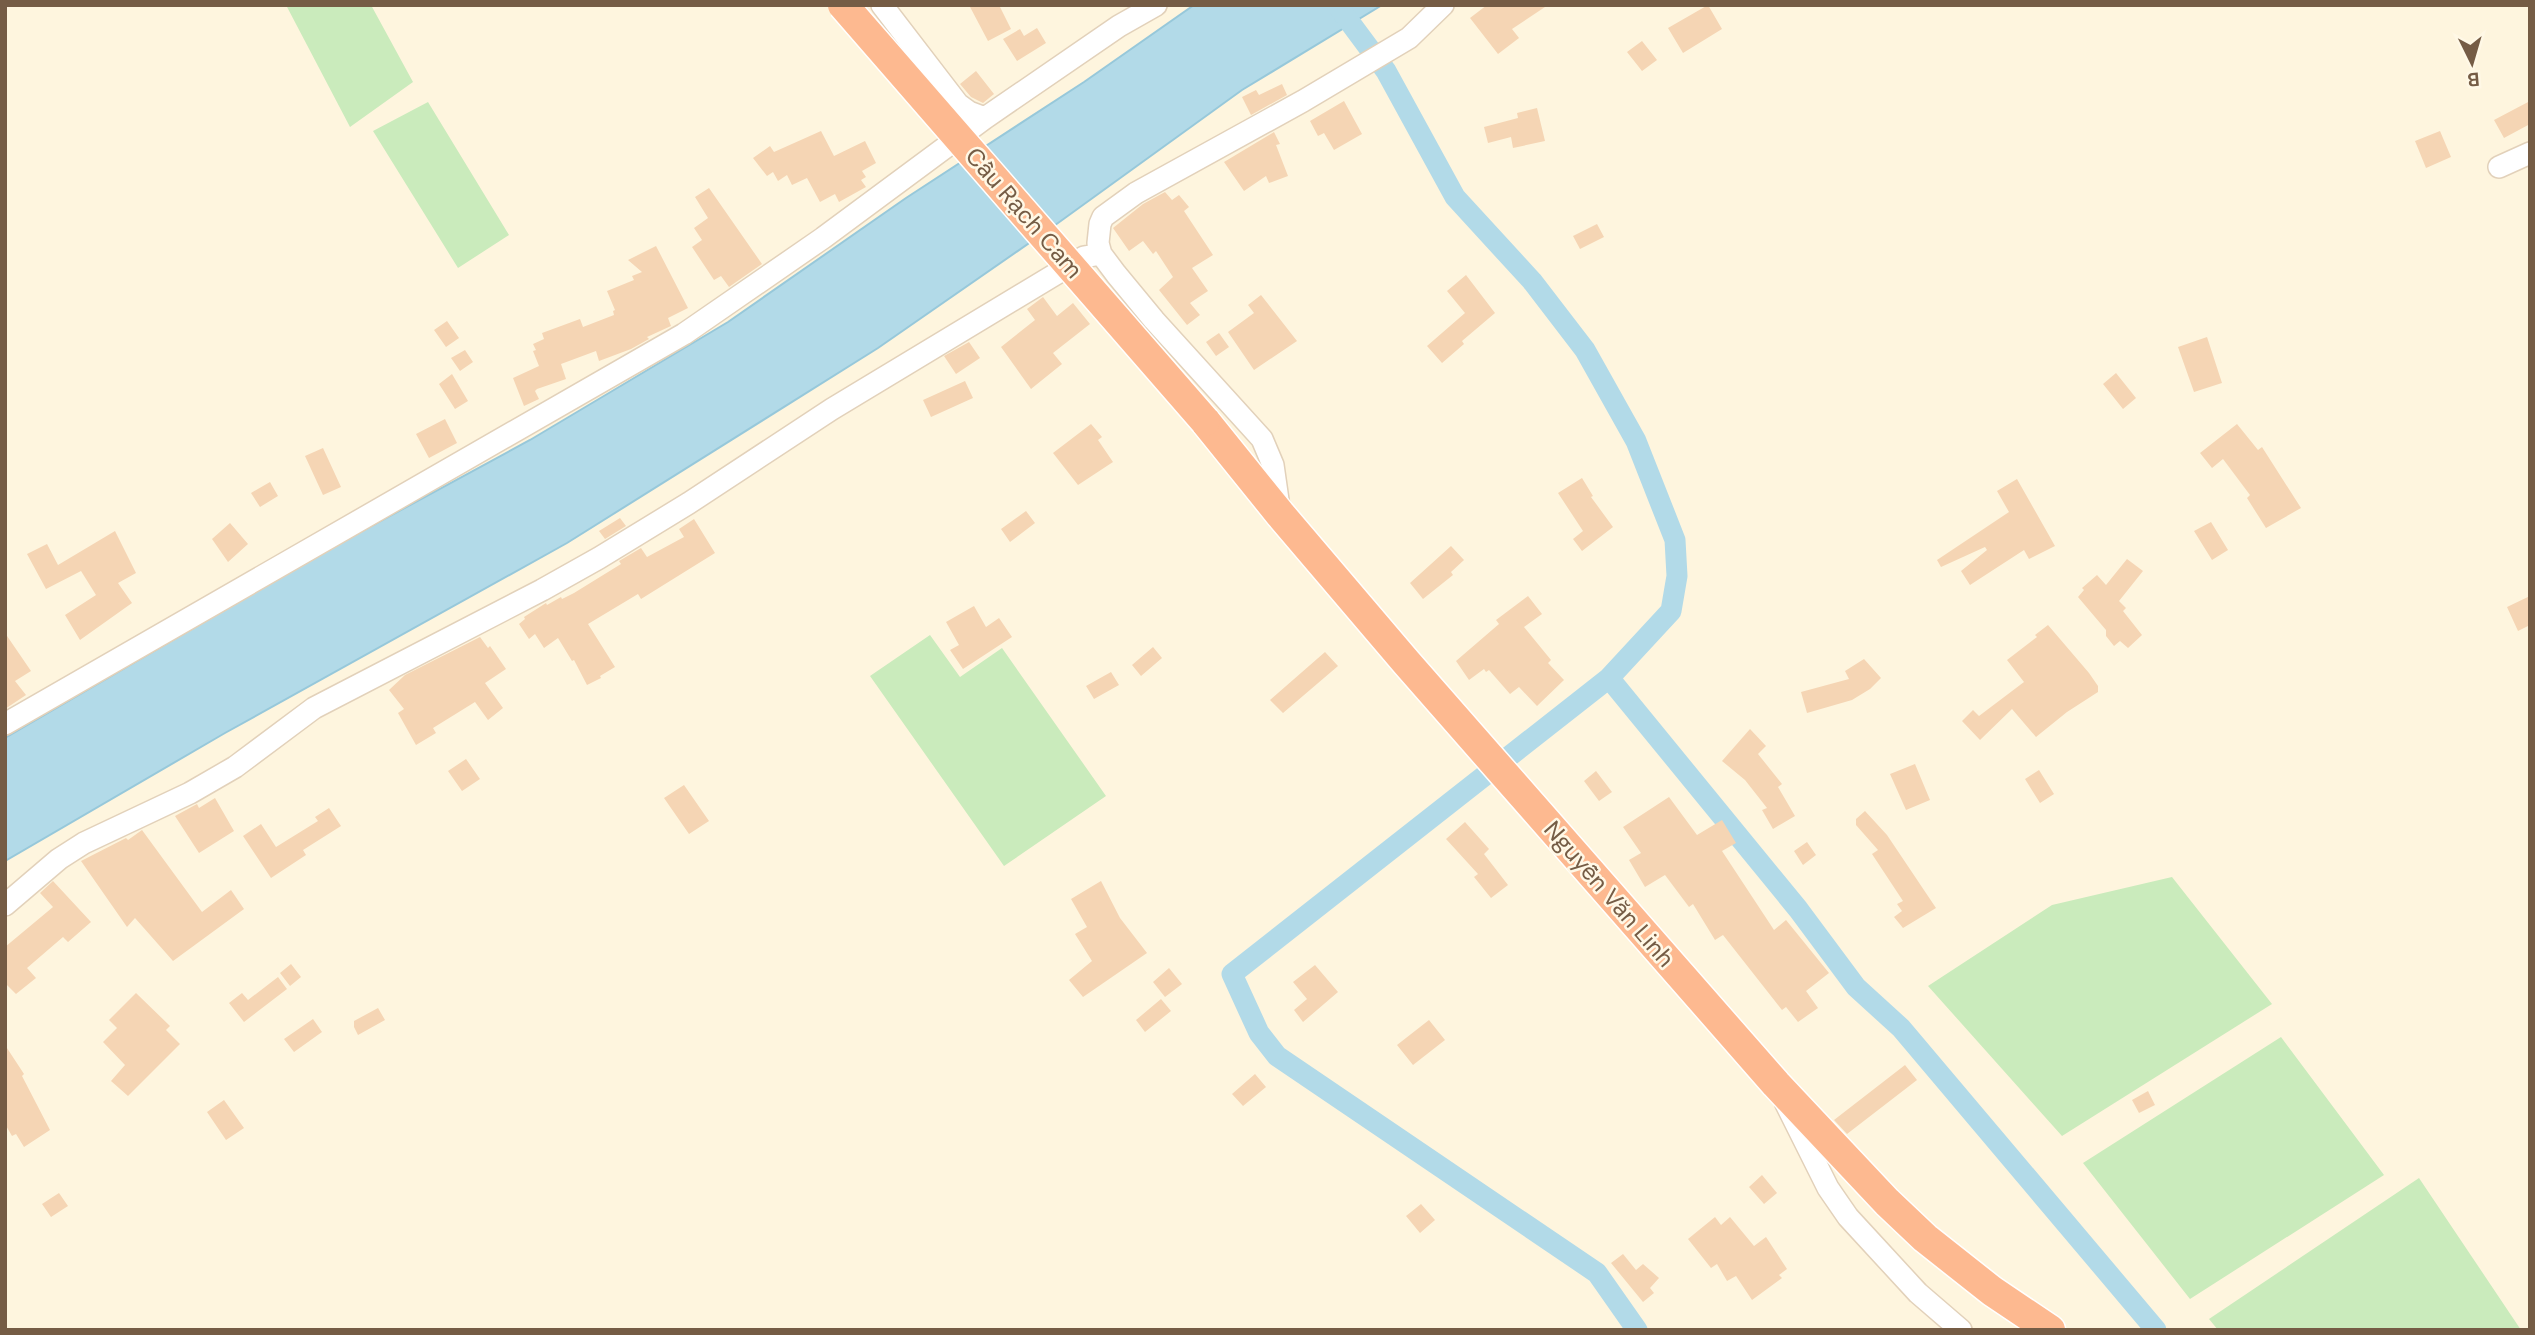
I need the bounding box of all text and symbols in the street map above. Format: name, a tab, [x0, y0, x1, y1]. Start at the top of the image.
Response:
north arrow	[2437, 28, 2507, 98]
text: B	[2466, 66, 2481, 92]
street label: Cầu Rạch Cam	[959, 141, 1090, 285]
street label: Nguyễn Văn Linh	[1537, 814, 1681, 973]

